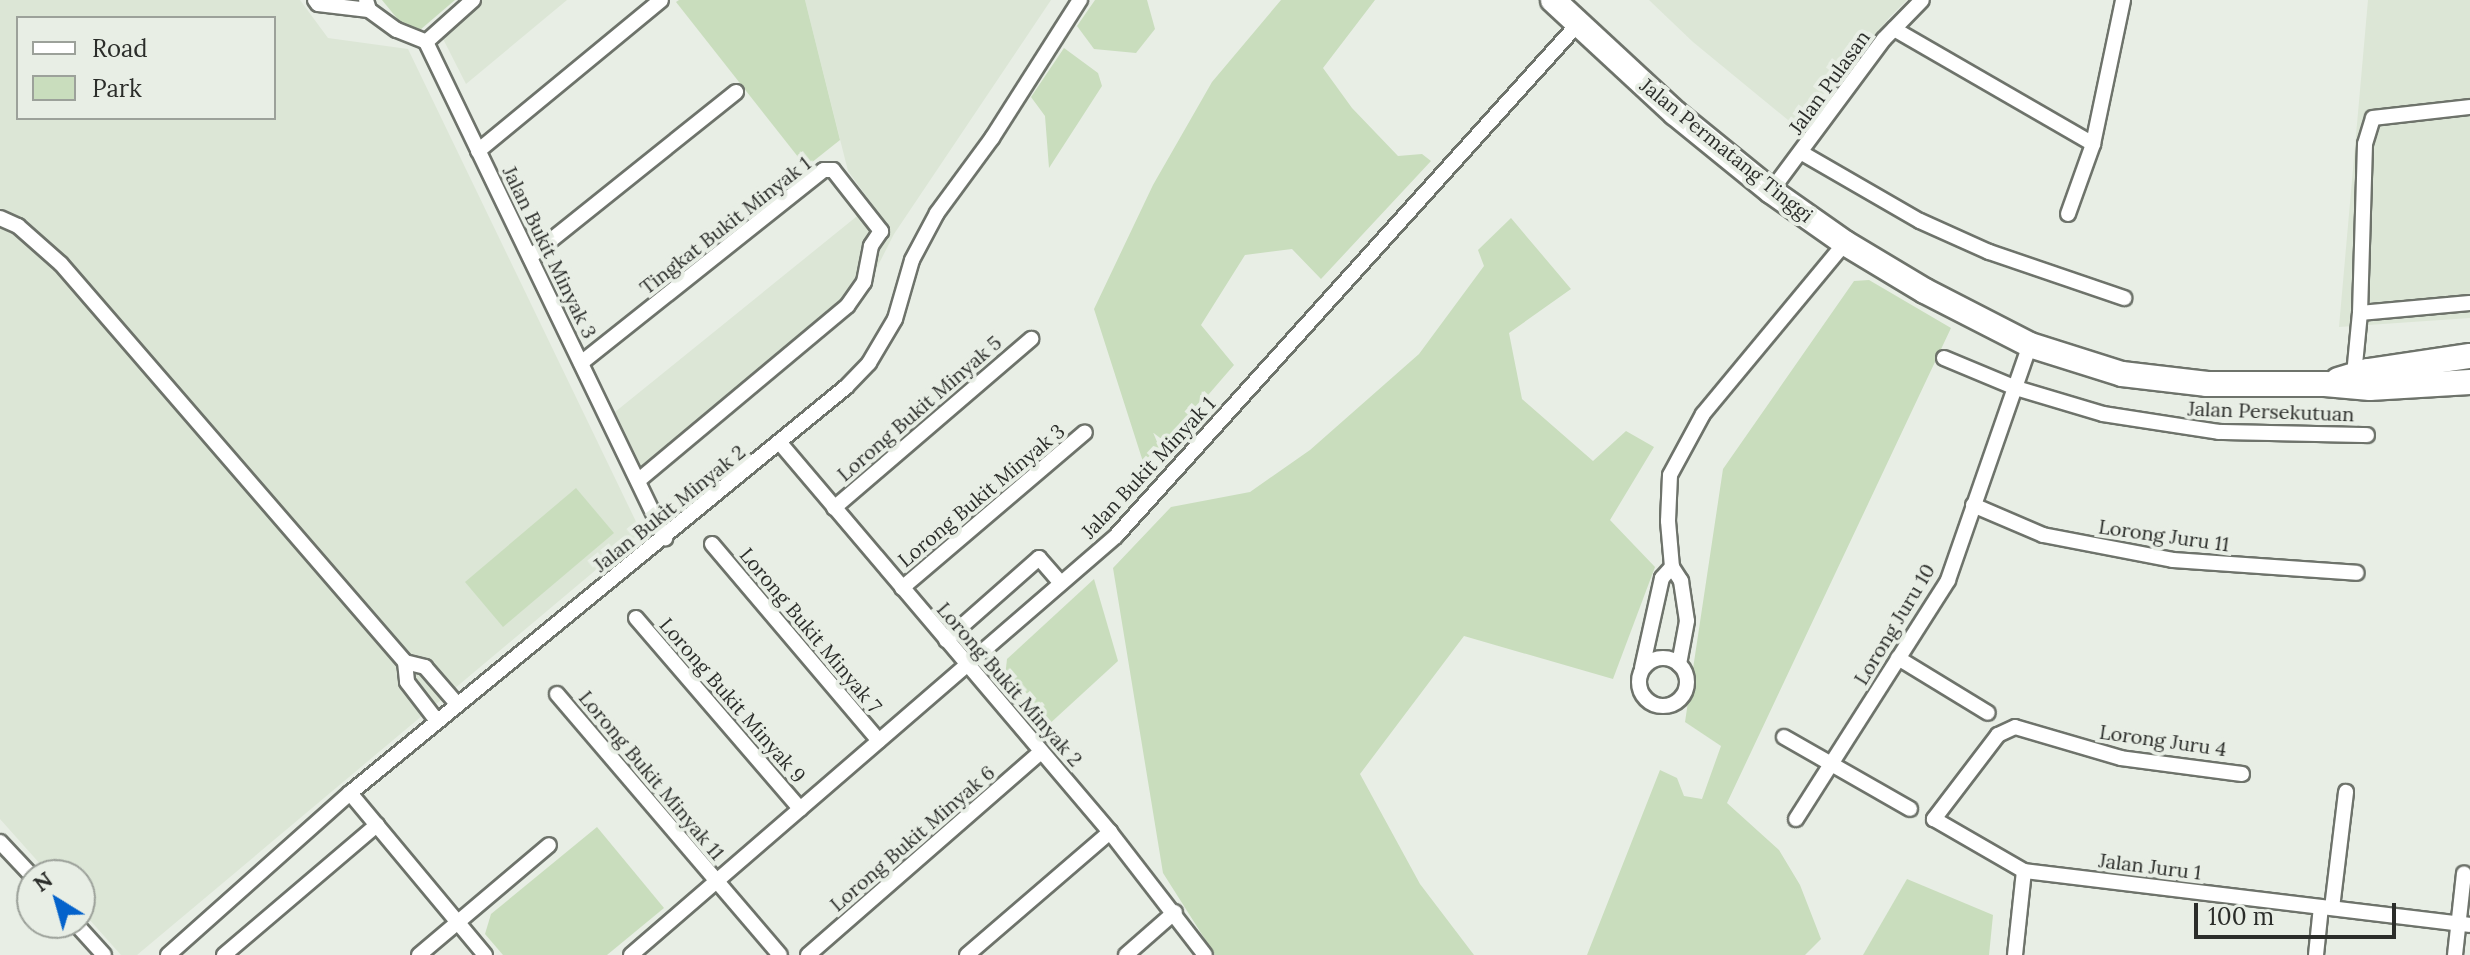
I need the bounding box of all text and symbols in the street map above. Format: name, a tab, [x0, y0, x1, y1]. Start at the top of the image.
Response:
legend	[16, 16, 276, 120]
street label: Jalan Pulasan	[1783, 26, 1875, 138]
text: Road	[92, 33, 148, 64]
text: Park	[92, 73, 142, 104]
street label: Jalan Permatang Tinggi	[1636, 73, 1818, 227]
street label: Tingkat Bukit Minyak 1	[635, 151, 815, 299]
street label: Jalan Bukit Minyak 3	[498, 162, 602, 342]
street label: Lorong Bukit Minyak 5	[832, 330, 1006, 486]
street label: Jalan Bukit Minyak 1	[1076, 391, 1220, 543]
street label: Jalan Persekutuan	[2187, 396, 2355, 426]
street label: Lorong Bukit Minyak 3	[893, 418, 1069, 572]
street label: Jalan Bukit Minyak 2	[588, 439, 750, 577]
street label: Lorong Juru 11	[2097, 514, 2231, 556]
street label: Lorong Bukit Minyak 7	[735, 543, 887, 717]
street label: Lorong Juru 10	[1848, 559, 1940, 689]
street label: Lorong Bukit Minyak 2	[932, 597, 1088, 771]
street label: Lorong Bukit Minyak 9	[655, 613, 811, 787]
street label: Lorong Bukit Minyak 11	[574, 686, 730, 864]
street label: Lorong Juru 4	[2098, 719, 2228, 761]
street label: Lorong Bukit Minyak 6	[825, 760, 999, 916]
street label: Jalan Juru 1	[2097, 848, 2203, 884]
north arrow	[16, 859, 96, 939]
text: N	[28, 865, 58, 898]
scale bar	[2198, 887, 2400, 937]
text: 100 m	[2208, 901, 2274, 932]

